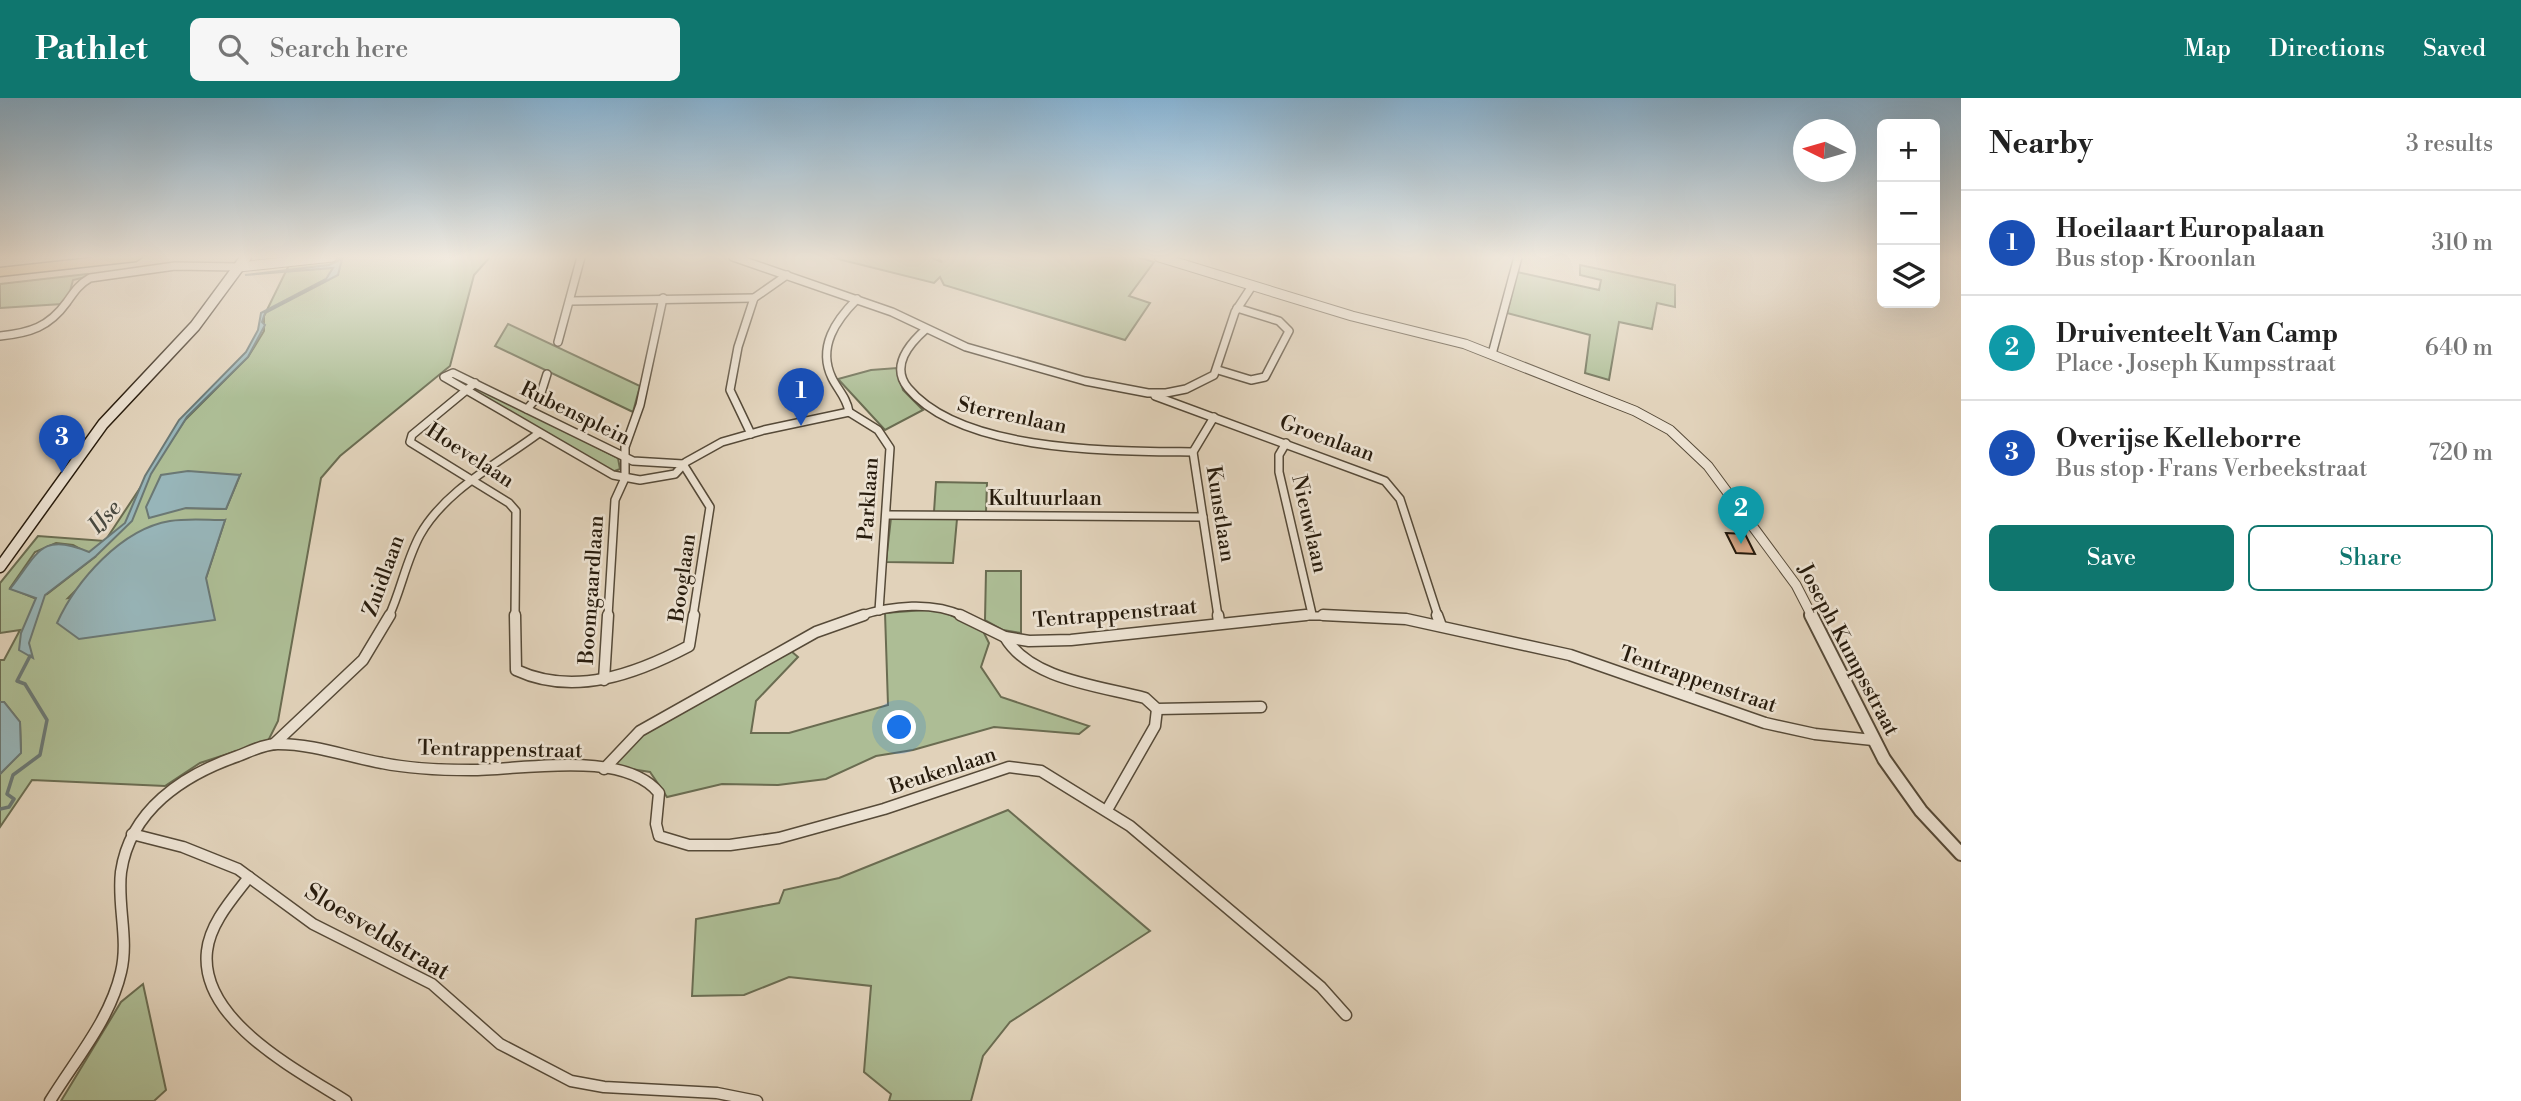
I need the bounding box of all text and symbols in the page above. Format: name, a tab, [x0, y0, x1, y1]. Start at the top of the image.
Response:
search box	[190, 18, 680, 81]
text: Pathlet	[35, 29, 148, 70]
icon: search	[214, 30, 252, 68]
text: Search here	[270, 33, 408, 65]
text: Map	[2184, 34, 2231, 64]
text: Directions	[2269, 34, 2385, 64]
text: Saved	[2423, 34, 2486, 64]
north arrow	[1793, 119, 1856, 182]
map controls	[1877, 119, 1940, 308]
button: +	[1877, 119, 1940, 182]
text: Nearby	[1989, 125, 2093, 163]
text: 3 results	[2406, 130, 2493, 158]
button: −	[1877, 182, 1940, 245]
text: Hoeilaart Europalaan	[2056, 213, 2324, 245]
text: 1	[2006, 229, 2018, 257]
text: 310 m	[2432, 229, 2493, 257]
button: layers	[1877, 245, 1940, 308]
text: Bus stop · Kroonlan	[2056, 245, 2256, 273]
text: Druiventeelt Van Camp	[2056, 318, 2338, 350]
text: 2	[2005, 334, 2019, 362]
text: 640 m	[2425, 334, 2493, 362]
text: Place · Joseph Kumpsstraat	[2056, 350, 2336, 378]
pin: 1	[778, 368, 824, 426]
street label: Rubensplein	[516, 376, 635, 452]
street label: Sterrenlaan	[955, 392, 1070, 440]
street label: Groenlaan	[1276, 410, 1379, 468]
pin: 3	[39, 415, 85, 473]
street label: Hoevelaan	[421, 418, 519, 494]
text: Overijse Kelleborre	[2056, 423, 2301, 455]
text: 3	[2005, 439, 2019, 467]
text: 720 m	[2428, 439, 2493, 467]
text: Bus stop · Frans Verbeekstraat	[2056, 455, 2367, 483]
street label: Parklaan	[853, 456, 885, 542]
street label: Kunstlaan	[1200, 464, 1241, 564]
street label: Nieuwlaan	[1285, 473, 1333, 576]
street label: Kultuurlaan	[988, 486, 1102, 512]
pin: 2	[1718, 486, 1764, 544]
water label: IJse	[82, 494, 128, 540]
street label: Boomgaardlaan	[574, 514, 610, 667]
button: Save	[1989, 525, 2234, 591]
button: Share	[2248, 525, 2493, 591]
street label: Zuidlaan	[357, 531, 411, 620]
street label: Booglaan	[664, 532, 702, 625]
street label: Joseph Kumpsstraat	[1791, 559, 1905, 741]
street label: Tentrappenstraat	[1032, 594, 1199, 634]
street label: Tentrappenstraat	[1616, 641, 1781, 719]
your location	[882, 710, 916, 744]
street label: Tentrappenstraat	[417, 736, 583, 764]
street label: Beukenlaan	[885, 741, 1000, 801]
street label: Sloesveldstraat	[299, 877, 456, 987]

